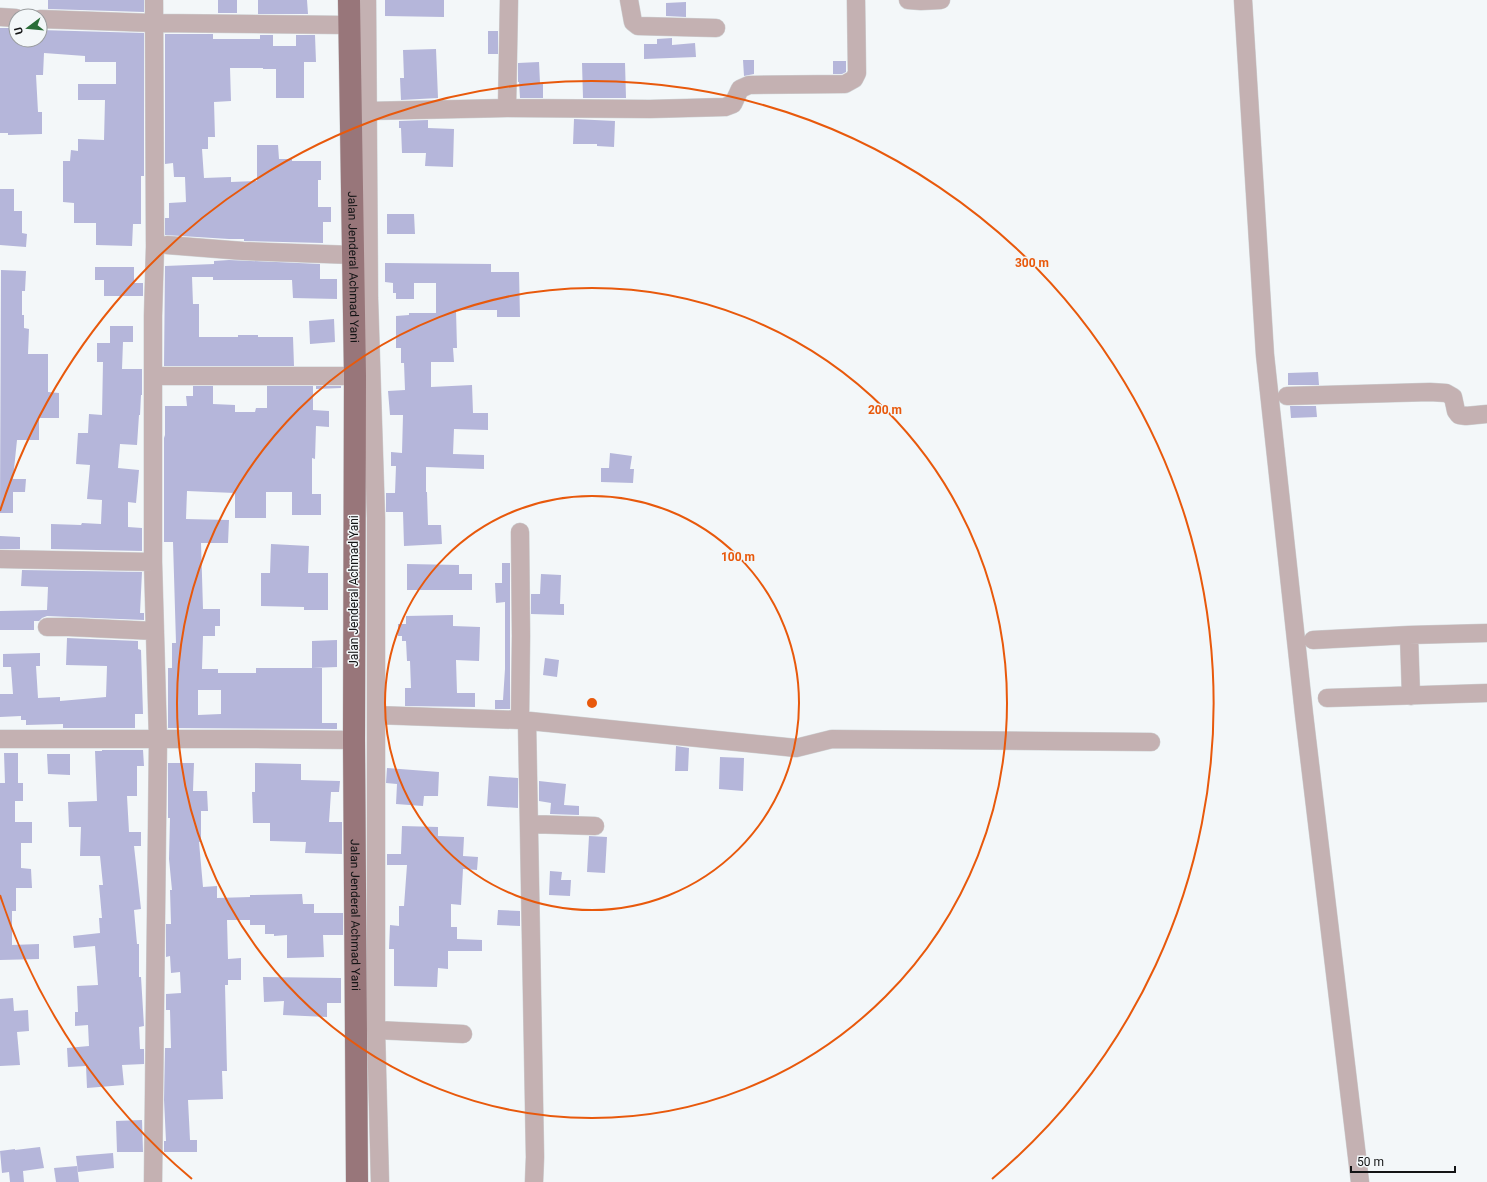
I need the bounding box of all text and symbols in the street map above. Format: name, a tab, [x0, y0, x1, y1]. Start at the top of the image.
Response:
north arrow	[8, 8, 48, 48]
text: U	[12, 25, 26, 36]
street label: Jalan Jenderal Achmad Yani	[345, 191, 361, 343]
text: 300 m	[1015, 256, 1049, 270]
text: 200 m	[868, 403, 902, 417]
street label: Jalan Jenderal Achmad Yani	[347, 515, 361, 667]
text: 100 m	[721, 550, 755, 564]
centre of rings	[585, 696, 599, 710]
street label: Jalan Jenderal Achmad Yani	[348, 839, 363, 991]
scale bar	[1351, 1148, 1455, 1174]
text: 50 m	[1357, 1155, 1384, 1169]

